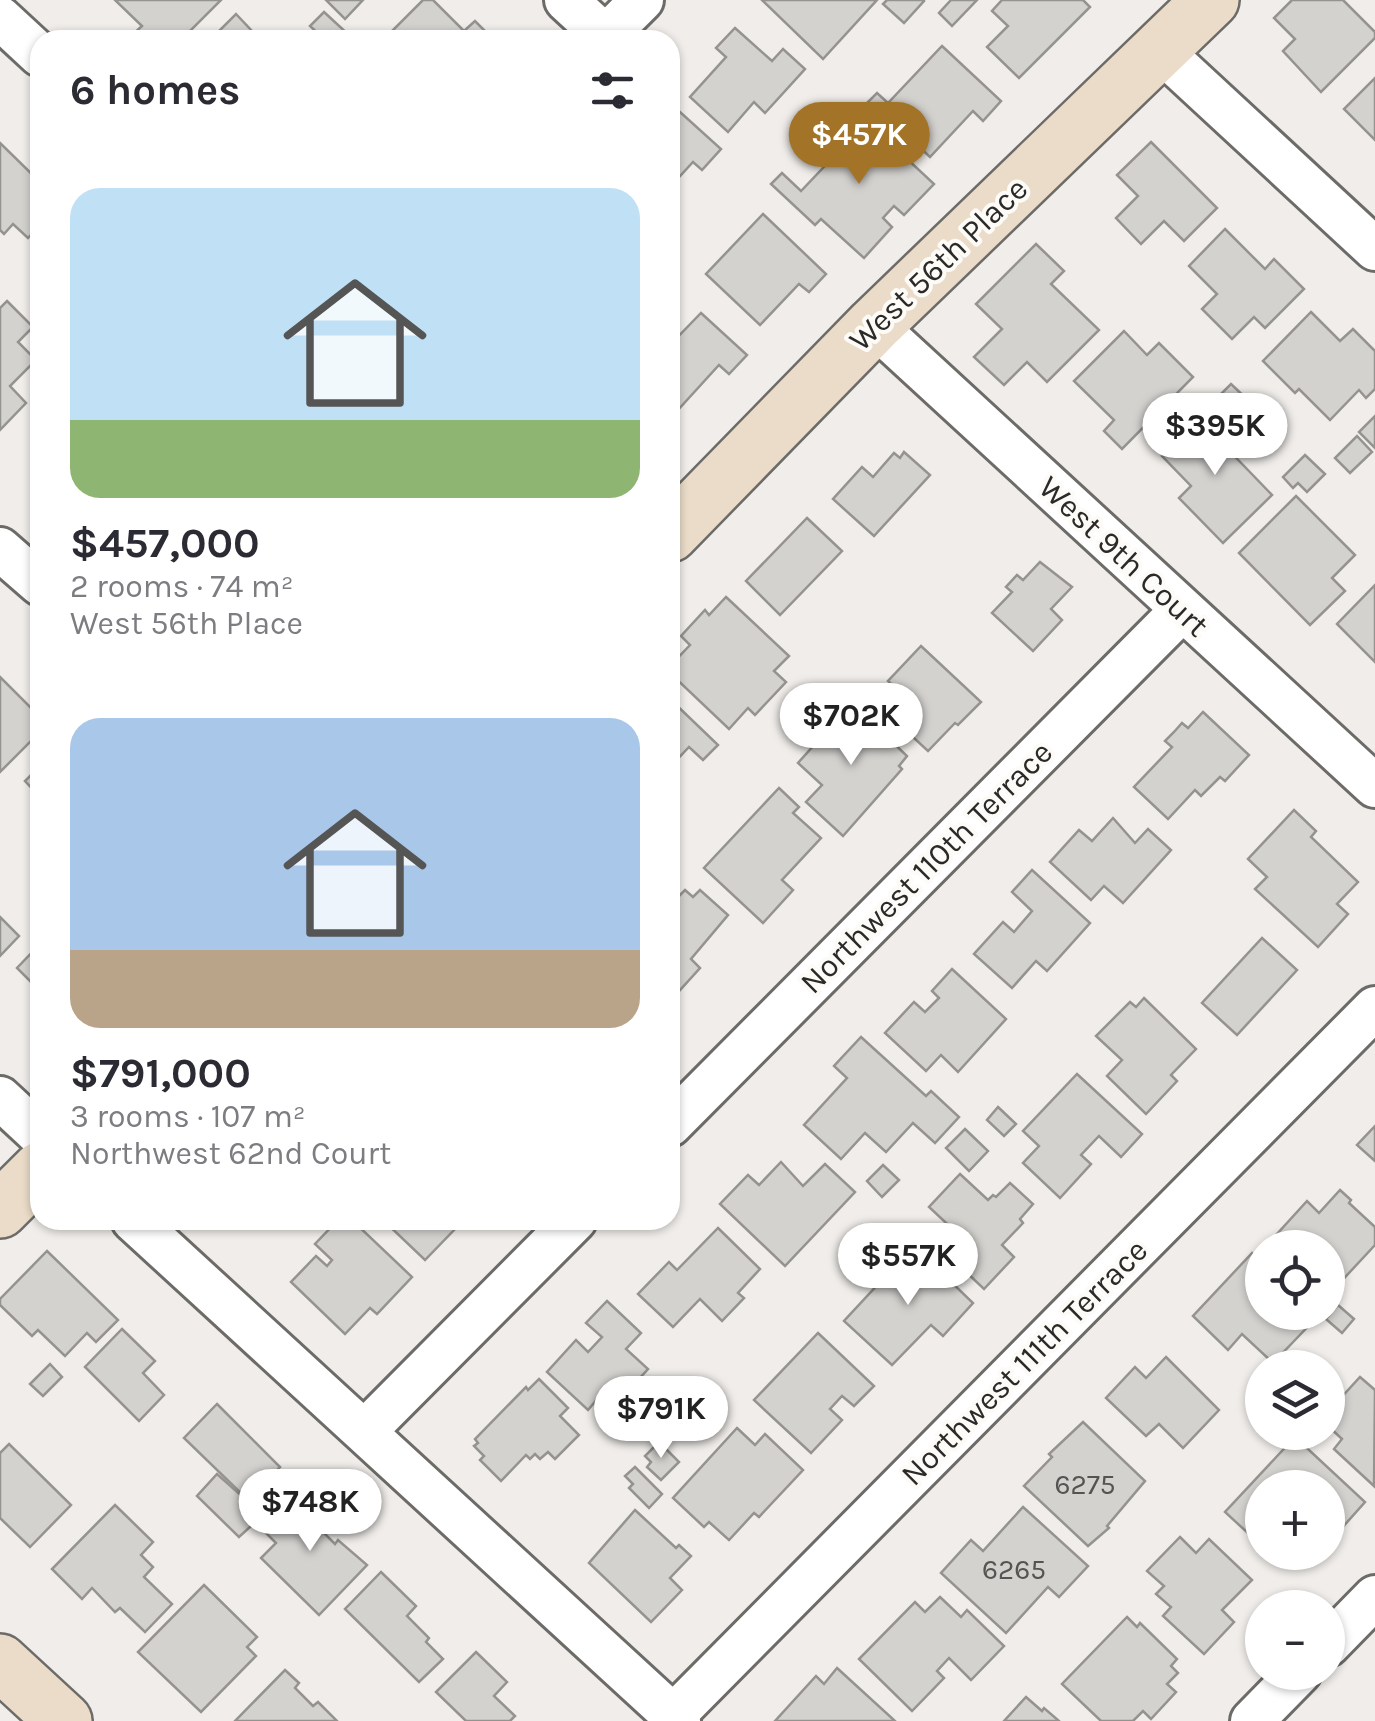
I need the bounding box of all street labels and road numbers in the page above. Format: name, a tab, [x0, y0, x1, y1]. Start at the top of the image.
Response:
street label: West 56th Place	[842, 170, 1035, 359]
street label: West 9th Court	[1031, 468, 1216, 644]
street label: Northwest 110th Terrace	[793, 734, 1060, 1001]
street label: Northwest 111th Terrace	[894, 1232, 1155, 1493]

